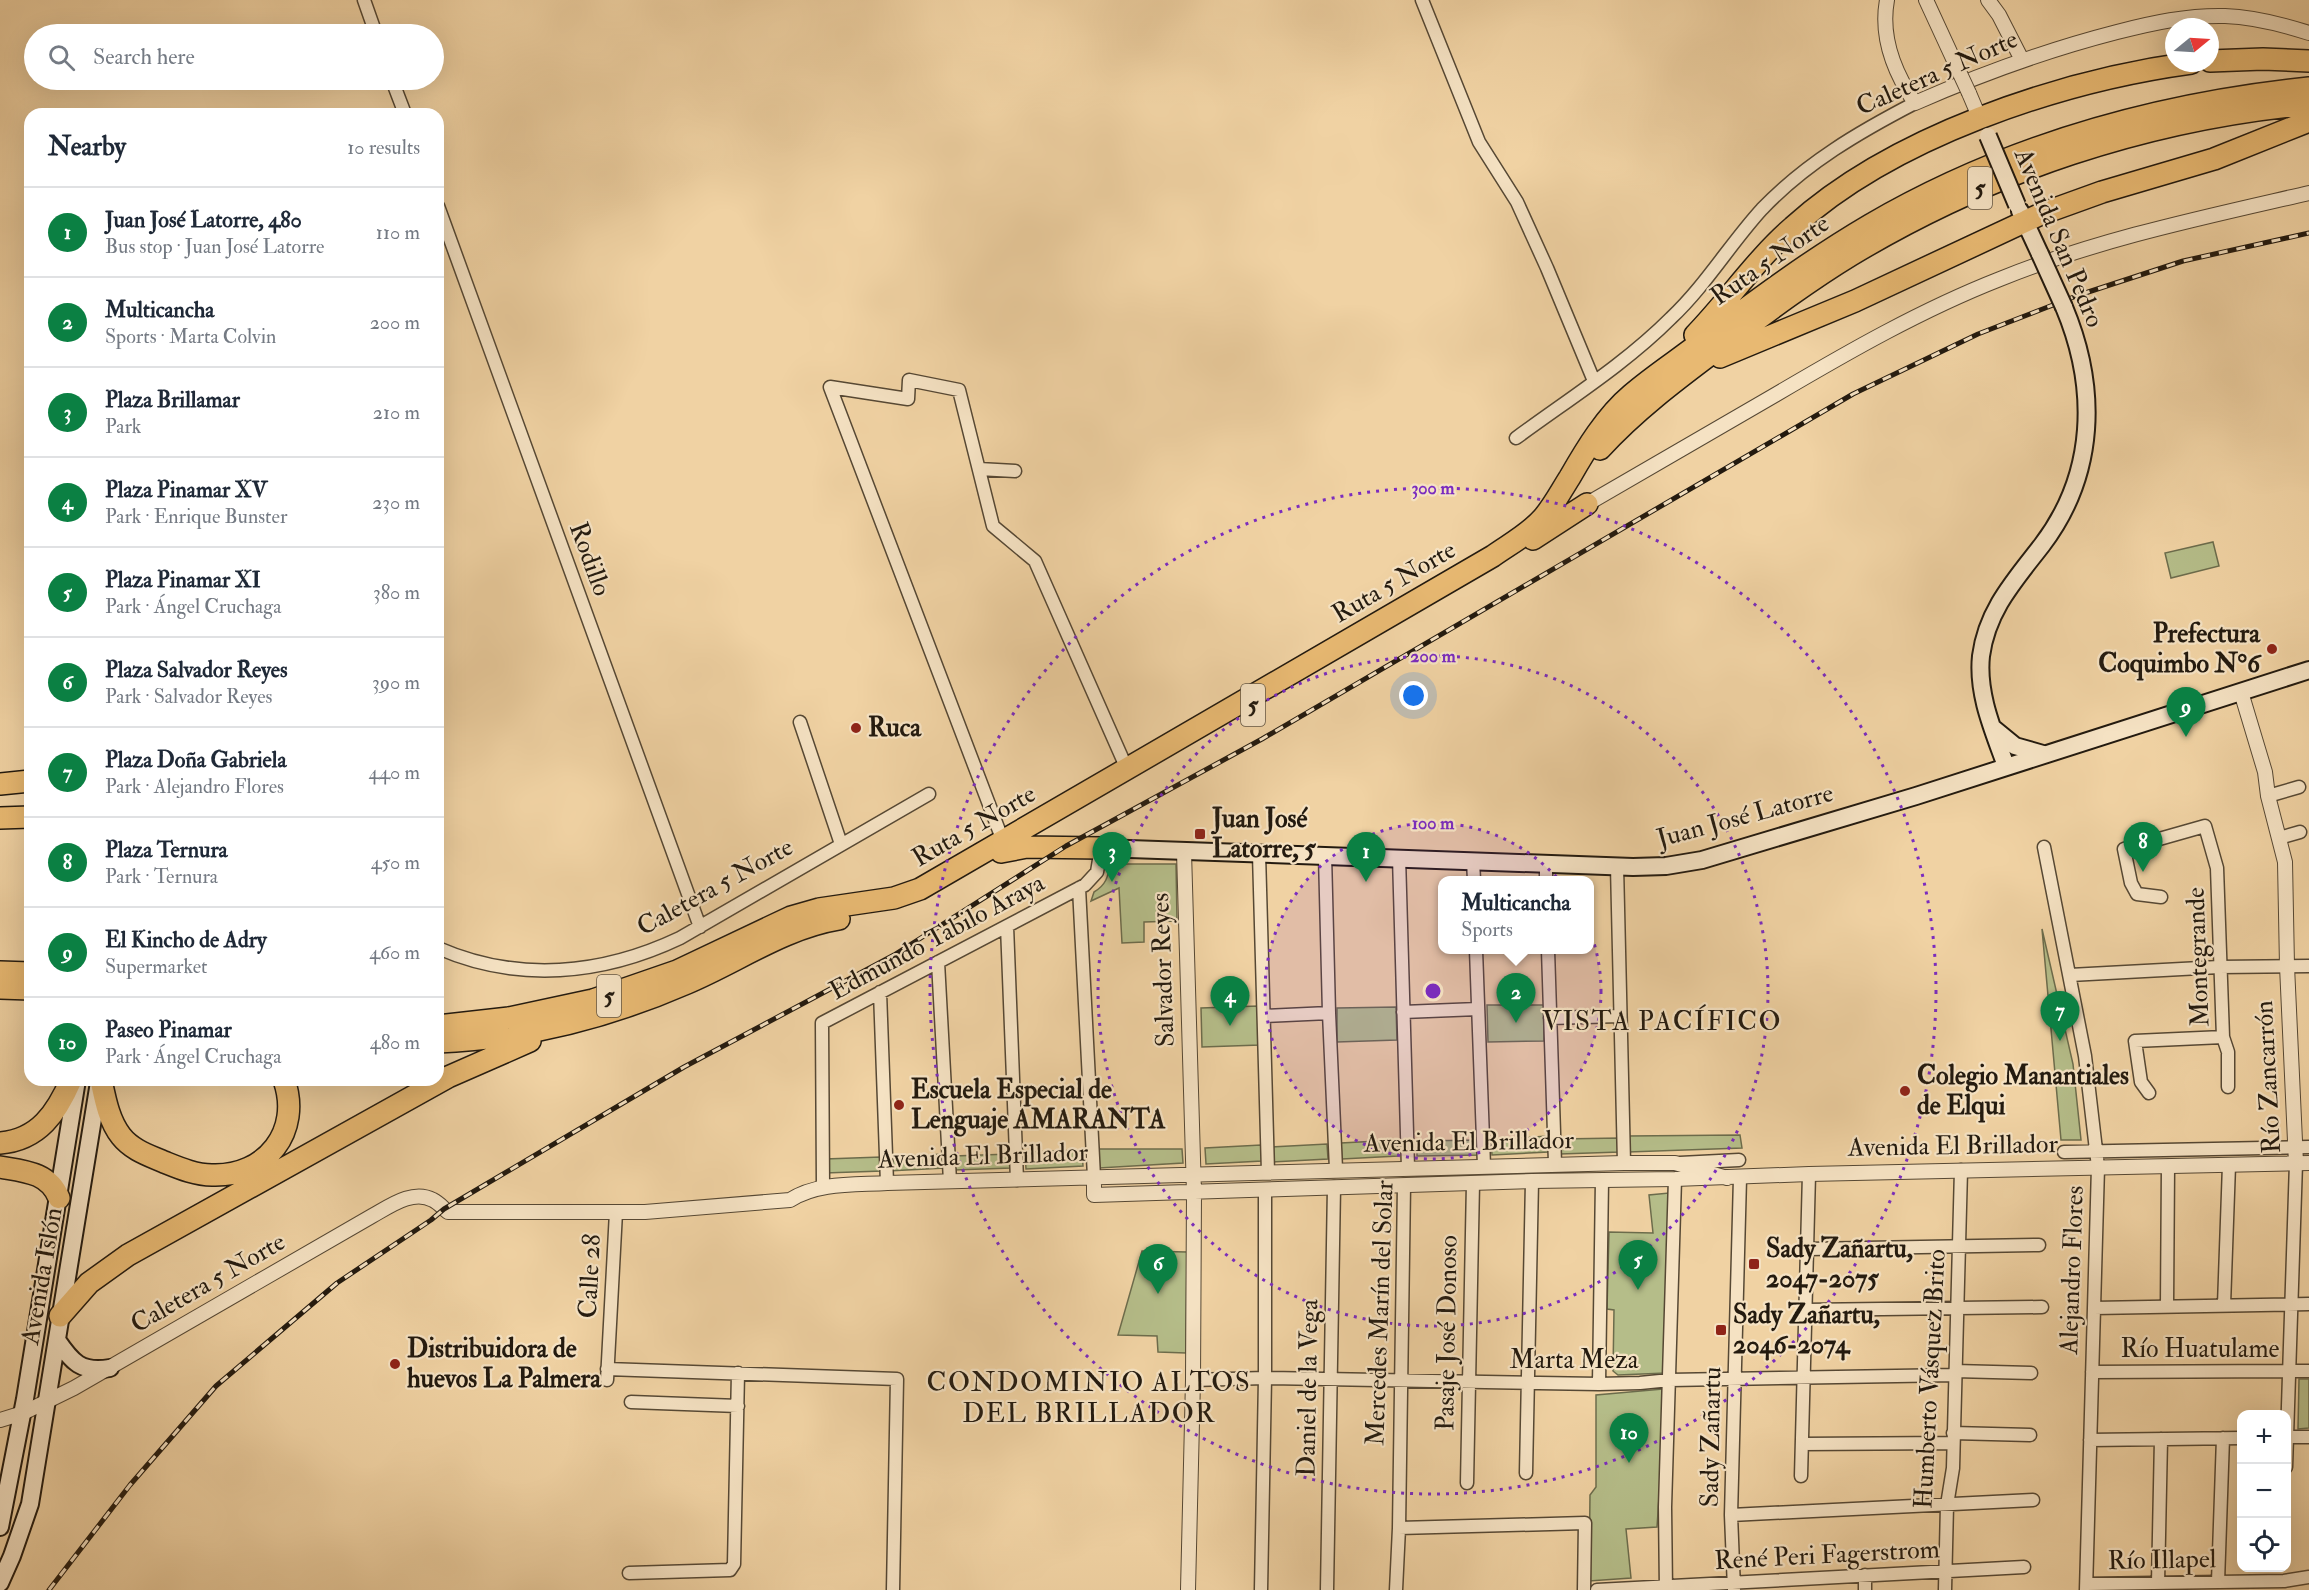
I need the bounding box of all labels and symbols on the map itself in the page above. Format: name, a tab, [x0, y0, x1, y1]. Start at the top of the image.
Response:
north arrow	[2165, 18, 2219, 72]
street label: Caletera 5 Norte	[1851, 23, 2023, 123]
street label: Avenida San Pedro	[2007, 143, 2111, 332]
road number: 5	[1968, 167, 1992, 209]
street label: Ruta 5 Norte	[1705, 207, 1836, 313]
text: 300 m	[1411, 477, 1456, 500]
street label: Rodillo	[562, 518, 618, 600]
street label: Ruta 5 Norte	[1327, 534, 1462, 630]
place label: Prefectura Coquimbo N°6	[2098, 618, 2262, 681]
marker: Prefectura Coquimbo N°6	[2265, 642, 2279, 656]
text: 200 m	[1410, 645, 1457, 668]
your location	[1399, 681, 1428, 710]
road number: 5	[1241, 684, 1265, 726]
pin: 9	[2166, 688, 2206, 737]
place label: Ruca	[868, 712, 922, 744]
marker: Ruca	[849, 721, 863, 735]
street label: Juan José Latorre	[1652, 777, 1837, 855]
street label: Ruta 5 Norte	[907, 778, 1042, 874]
place label: Juan José Latorre, 5	[1210, 803, 1316, 865]
text: 100 m	[1412, 812, 1455, 835]
pin: 8	[2124, 822, 2162, 872]
marker: Juan José Latorre, 5	[1193, 827, 1207, 841]
street label: Caletera 5 Norte	[631, 831, 799, 943]
pin: 3	[1092, 832, 1132, 882]
pin: 1	[1346, 832, 1386, 882]
street label: Edmundo Tabilo Araya	[824, 867, 1050, 1007]
street label: Montegrande	[2180, 886, 2216, 1027]
street label: Salvador Reyes	[1144, 892, 1182, 1048]
pin: 2	[1496, 974, 1536, 1023]
road number: 5	[597, 975, 621, 1017]
pin: 4	[1210, 976, 1250, 1026]
centre of rings	[1423, 981, 1443, 1001]
pin: 7	[2040, 992, 2080, 1041]
street label: Río Zancarrón	[2248, 1000, 2288, 1154]
district label: VISTA PACÍFICO	[1542, 1004, 1782, 1038]
place label: Colegio Manantiales de Elqui	[1917, 1060, 2129, 1123]
place label: Escuela Especial de Lenguaje AMARANTA	[911, 1074, 1166, 1137]
marker: Colegio Manantiales de Elqui	[1898, 1084, 1912, 1098]
marker: Escuela Especial de Lenguaje AMARANTA	[892, 1098, 906, 1112]
street label: Avenida El Brillador	[1363, 1124, 1575, 1160]
street label: Avenida El Brillador	[1847, 1128, 2059, 1164]
street label: Avenida El Brillador	[876, 1136, 1089, 1176]
street label: Mercedes Marín del Solar	[1359, 1179, 1401, 1446]
street label: Alejandro Flores	[2053, 1185, 2091, 1356]
street label: Avenida Islón	[14, 1205, 70, 1348]
street label: Caletera 5 Norte	[125, 1226, 291, 1340]
street label: Calle 28	[572, 1233, 608, 1319]
place label: Sady Zañartu, 2047-2075	[1766, 1233, 1913, 1295]
street label: Pasaje José Donoso	[1429, 1235, 1465, 1431]
pin: 5	[1618, 1240, 1658, 1290]
pin: 6	[1138, 1244, 1178, 1294]
street label: Humberto Vásquez Brito	[1907, 1248, 1953, 1510]
marker: Sady Zañartu, 2047-2075	[1747, 1257, 1761, 1271]
street label: Daniel de la Vega	[1290, 1299, 1326, 1477]
place label: Sady Zañartu, 2046-2074	[1733, 1299, 1880, 1361]
marker: Sady Zañartu, 2046-2074	[1714, 1323, 1728, 1337]
place label: Distribuidora de huevos La Palmera	[407, 1333, 602, 1395]
street label: Río Huatulame	[2121, 1333, 2280, 1365]
street label: Marta Meza	[1510, 1344, 1639, 1376]
marker: Distribuidora de huevos La Palmera	[388, 1357, 402, 1371]
district label: CONDOMINIO ALTOS DEL BRILLADOR	[927, 1366, 1251, 1430]
street label: Sady Zañartu	[1694, 1366, 1728, 1508]
pin: 10	[1610, 1414, 1648, 1463]
street label: René Peri Fagerstrom	[1713, 1533, 1941, 1577]
street label: Río Illapel	[2107, 1543, 2217, 1578]

